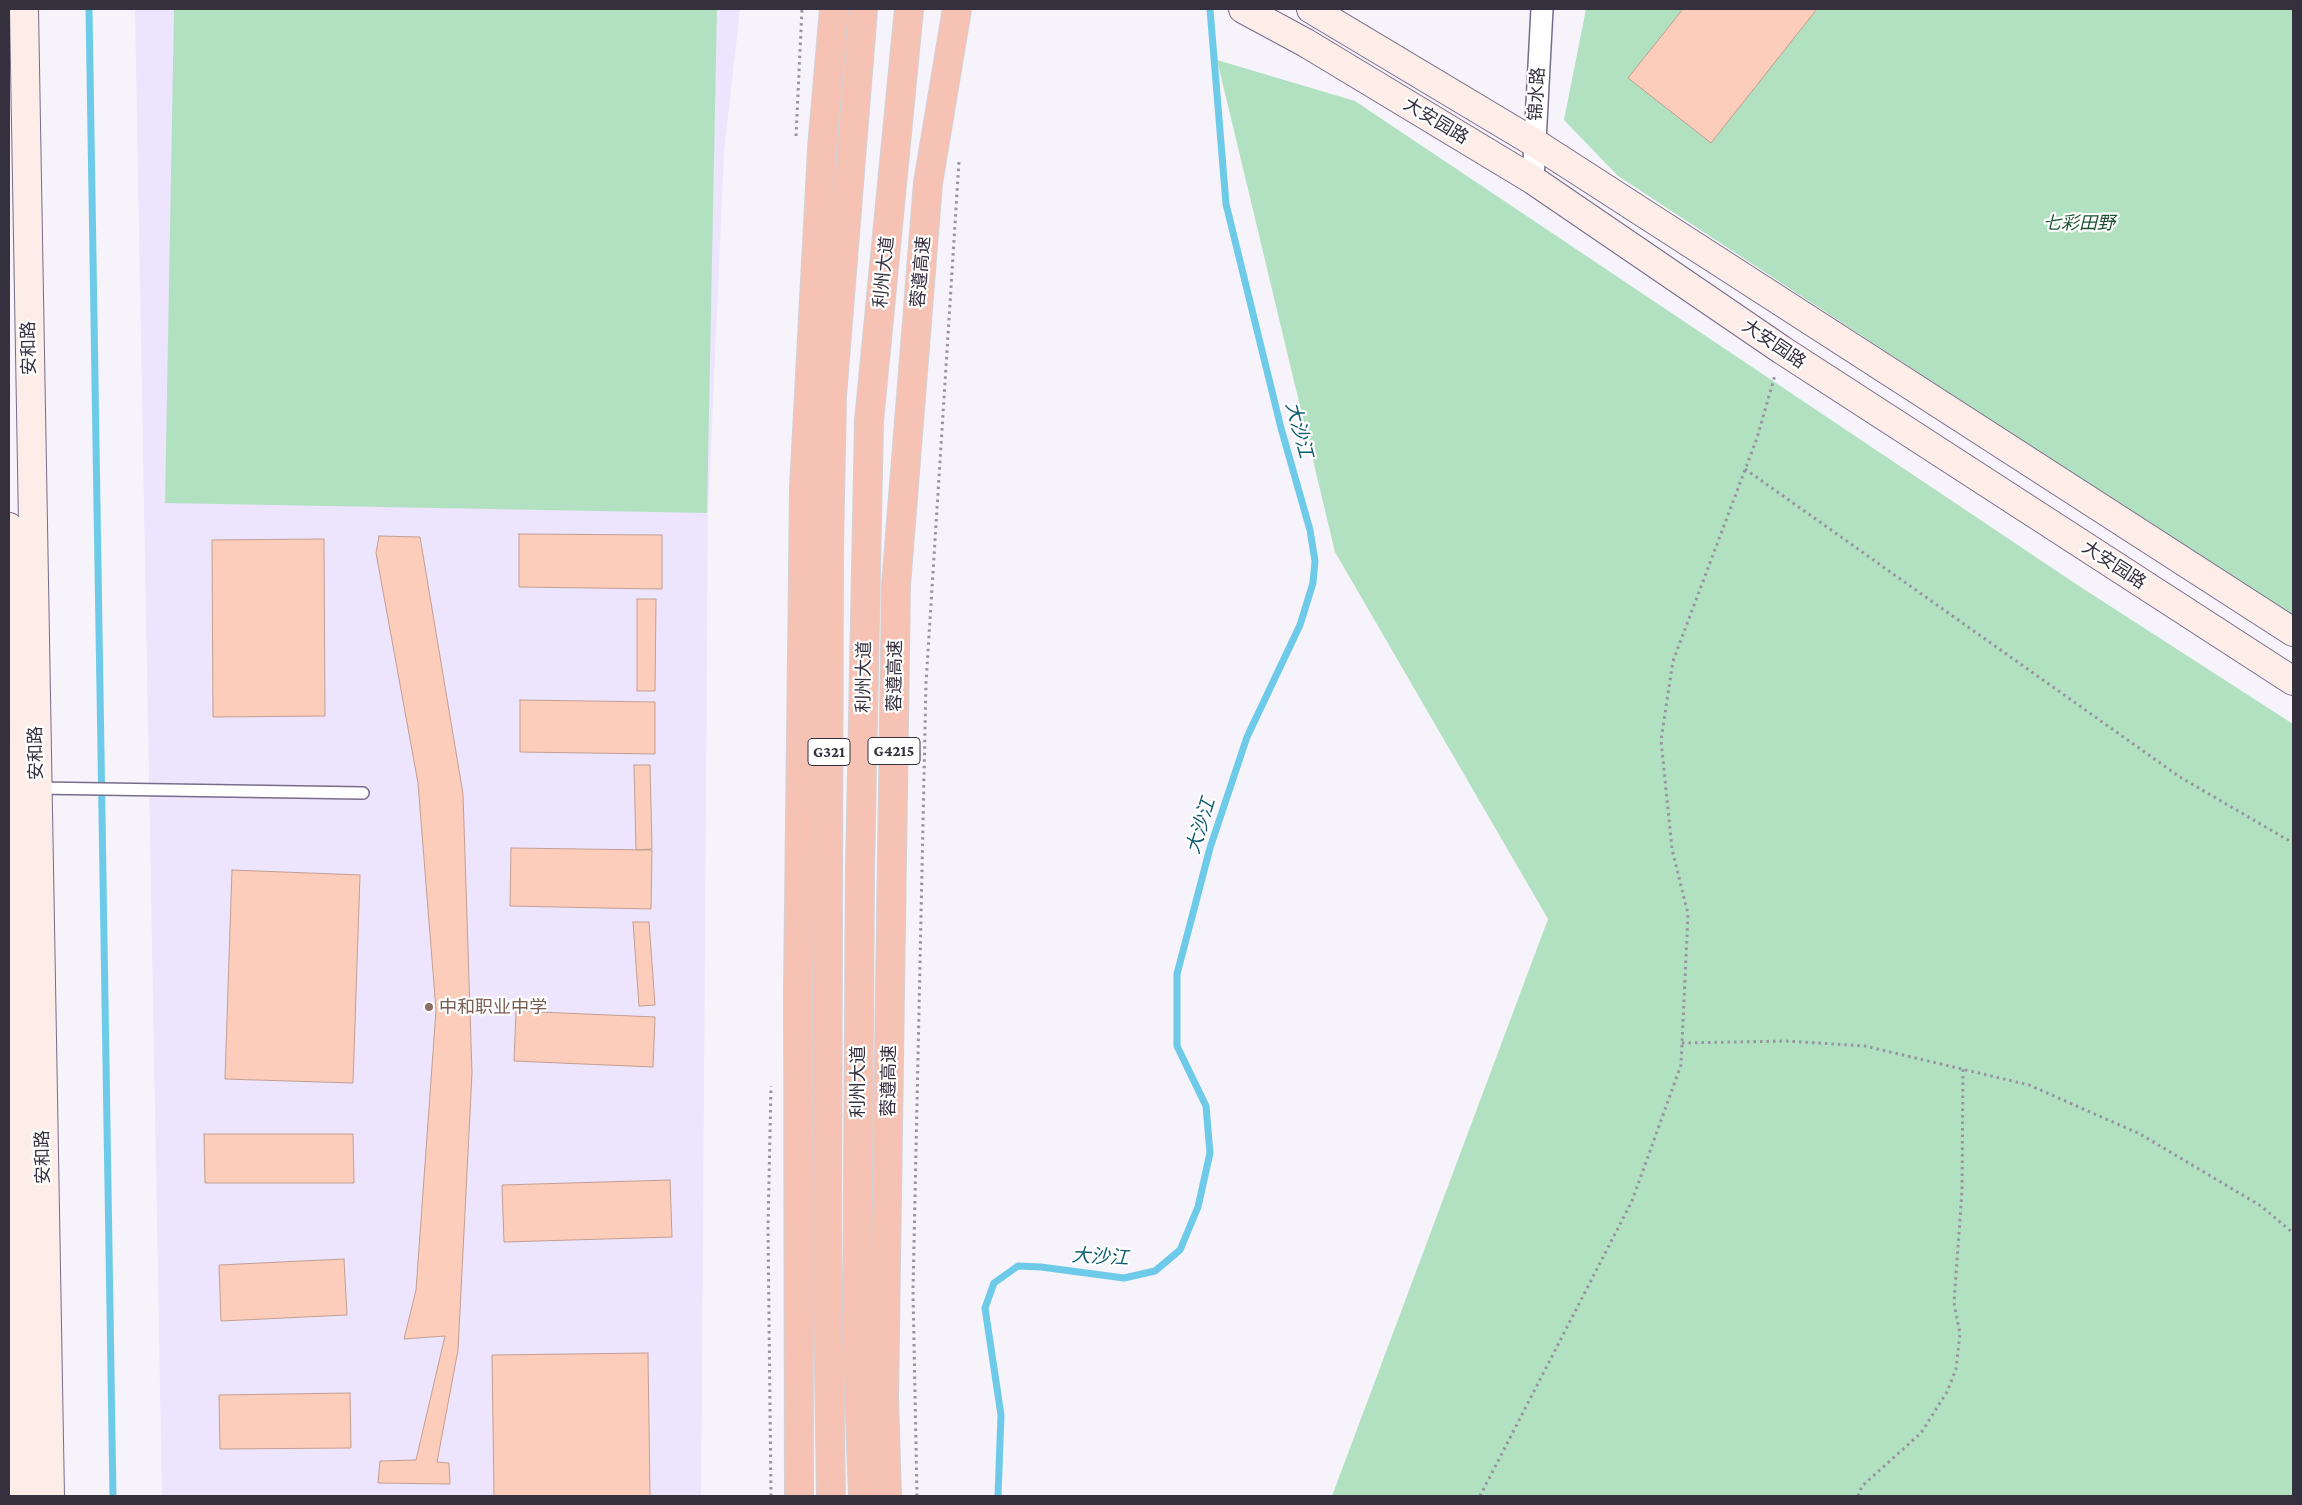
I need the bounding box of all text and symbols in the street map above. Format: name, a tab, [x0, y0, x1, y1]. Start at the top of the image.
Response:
street label: 锦水路	[1525, 66, 1549, 122]
street label: 大安园路	[1400, 93, 1472, 149]
park label: 七彩田野	[2043, 212, 2115, 234]
street label: 利州大道	[869, 235, 899, 309]
street label: 蓉遵高速	[907, 235, 935, 309]
street label: 大安园路	[1738, 315, 1810, 373]
street label: 安和路	[18, 321, 40, 375]
water label: 大沙江	[1281, 400, 1317, 460]
street label: 大安园路	[2078, 536, 2150, 594]
street label: 蓉遵高速	[884, 640, 906, 712]
street label: 利州大道	[853, 641, 875, 713]
street label: 安和路	[25, 726, 47, 780]
road number: G4215	[868, 738, 920, 764]
road number: G321	[808, 739, 850, 766]
water label: 大沙江	[1182, 795, 1220, 857]
place label: 中和职业中学	[439, 996, 547, 1018]
marker: 中和职业中学	[423, 1001, 435, 1013]
street label: 蓉遵高速	[878, 1045, 900, 1117]
street label: 利州大道	[847, 1046, 869, 1118]
street label: 安和路	[32, 1130, 54, 1184]
water label: 大沙江	[1071, 1244, 1129, 1270]

